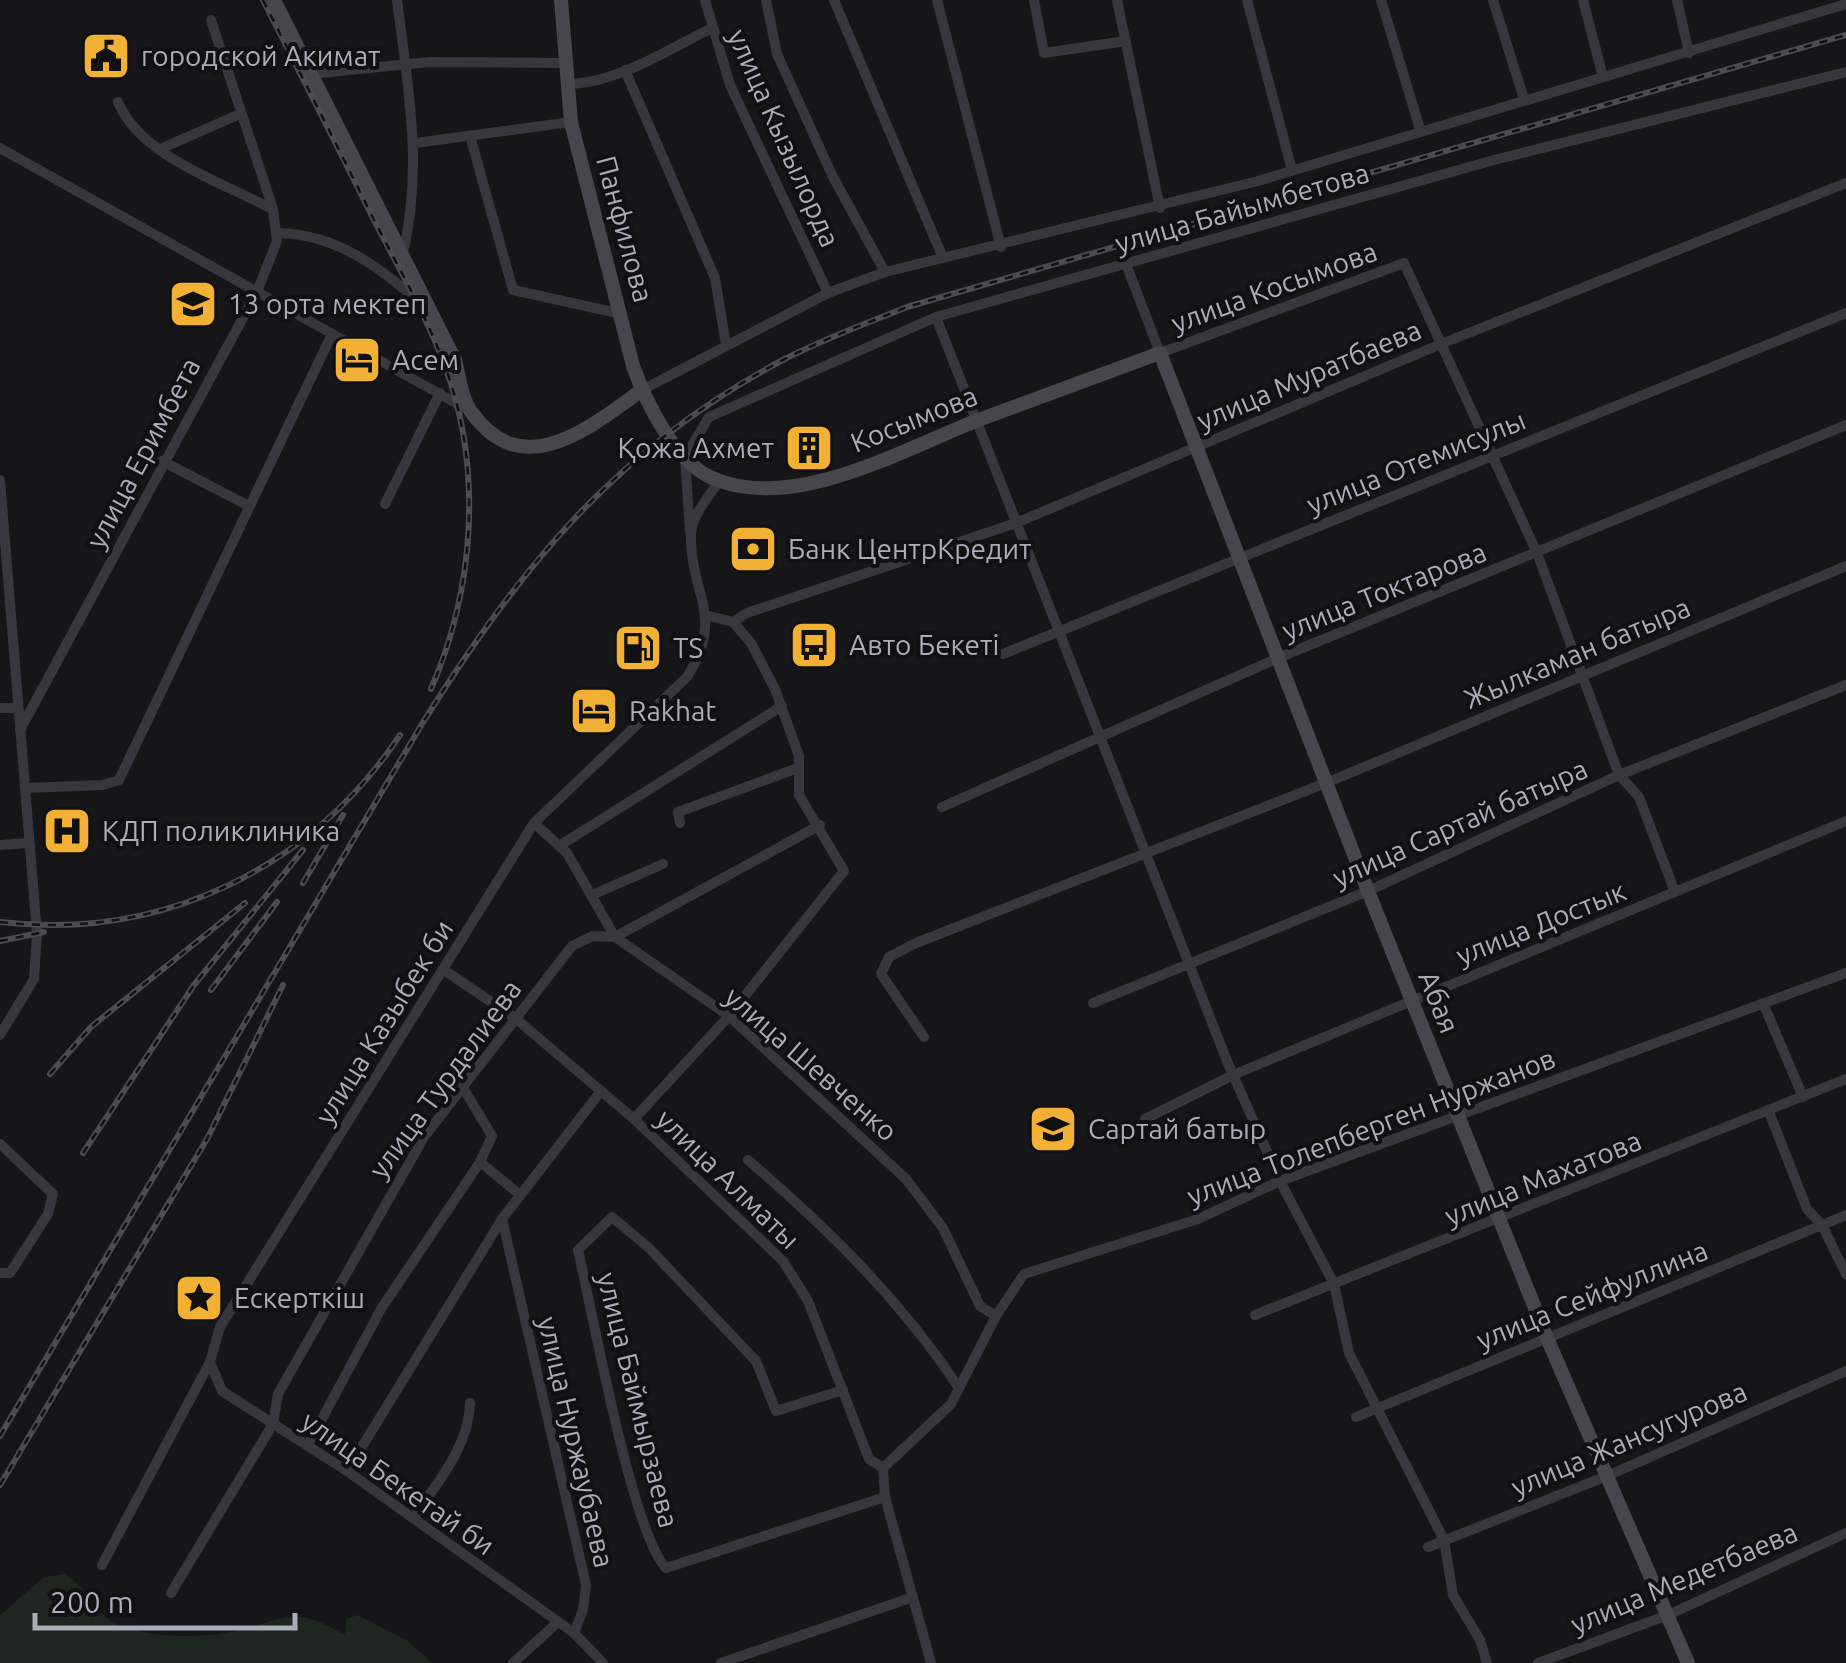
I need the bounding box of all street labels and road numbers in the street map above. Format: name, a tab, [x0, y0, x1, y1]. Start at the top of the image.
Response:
street label: улица Кызылорда	[722, 24, 846, 251]
street label: Панфилова	[591, 152, 660, 306]
street label: улица Байымбетова	[1111, 156, 1373, 259]
street label: улица Косымова	[1167, 235, 1381, 338]
street label: улица Муратбаева	[1192, 313, 1425, 436]
street label: улица Еримбета	[79, 352, 206, 553]
street label: Косымова	[846, 379, 982, 458]
street label: улица Отемисулы	[1302, 403, 1530, 520]
street label: улица Токтарова	[1277, 535, 1490, 646]
street label: Жылкаман батыра	[1459, 591, 1694, 714]
street label: улица Сартай батыра	[1328, 752, 1592, 893]
street label: улица Достык	[1452, 874, 1630, 971]
street label: улица Казыбек би	[308, 914, 459, 1129]
street label: Абая	[1413, 966, 1466, 1037]
street label: улица Турдалиева	[362, 974, 527, 1184]
street label: улица Шевченко	[719, 980, 904, 1147]
street label: улица Толепберген Нуржанов	[1182, 1042, 1559, 1211]
street label: улица Алматы	[651, 1103, 806, 1254]
street label: улица Махатова	[1440, 1124, 1645, 1231]
street label: улица Сейфуллина	[1472, 1234, 1712, 1355]
street label: улица Баймырзаева	[592, 1269, 685, 1531]
street label: улица Нуржаубаева	[532, 1313, 620, 1570]
street label: улица Жансугурова	[1506, 1375, 1751, 1502]
street label: улица Бекетай би	[296, 1405, 501, 1561]
street label: улица Медетбаева	[1566, 1516, 1802, 1639]

